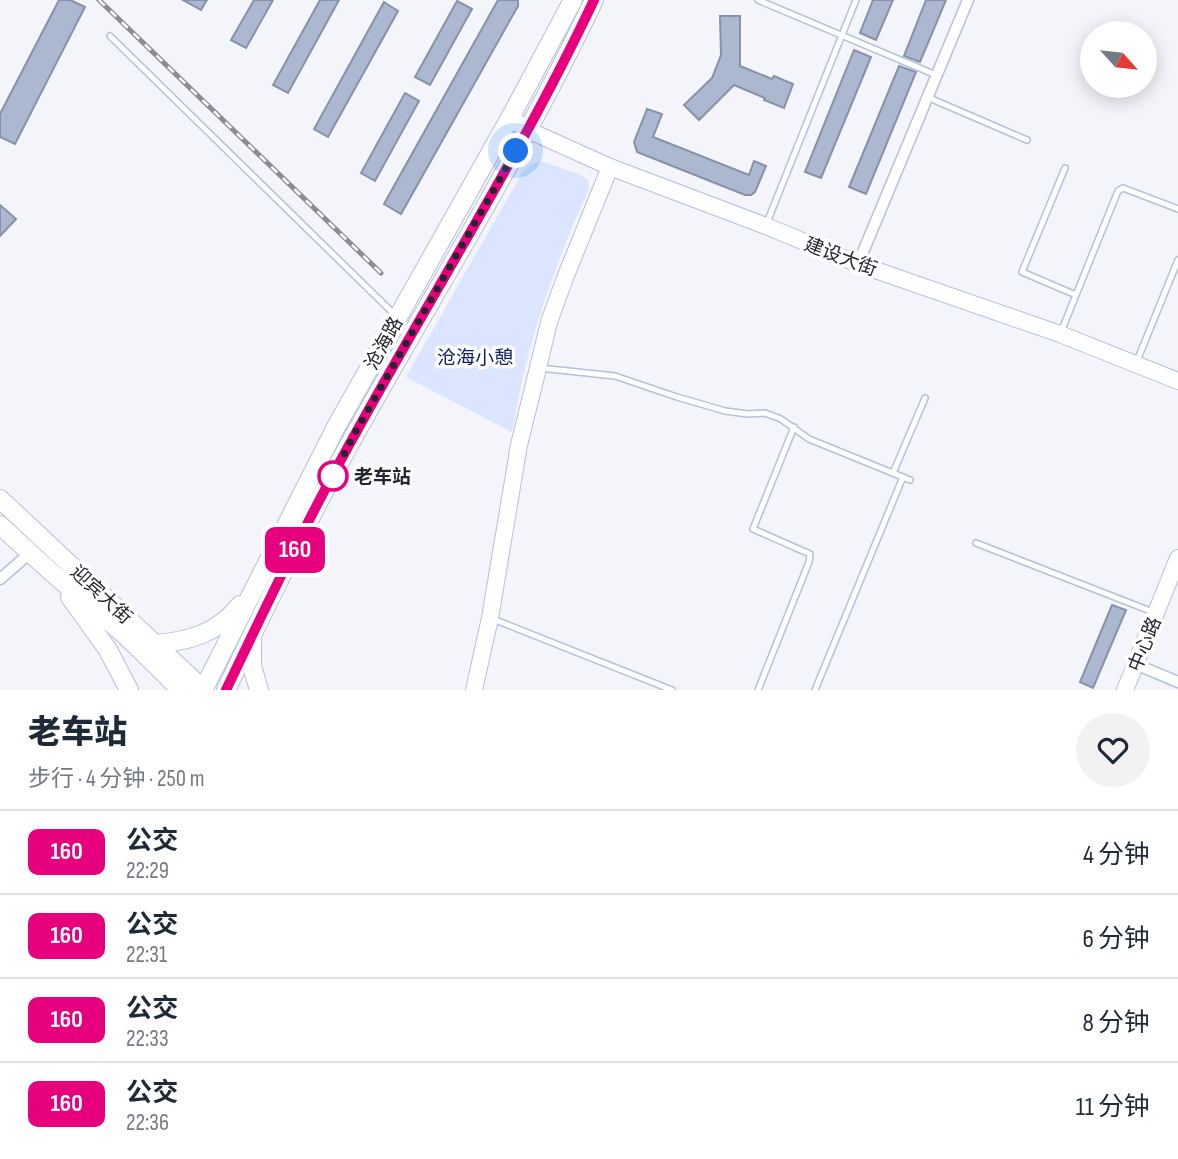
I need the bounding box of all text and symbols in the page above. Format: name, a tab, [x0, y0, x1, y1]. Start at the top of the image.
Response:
north arrow	[1080, 21, 1157, 98]
map controls	[1080, 21, 1157, 98]
your location	[498, 133, 533, 168]
street label: 建设大街	[801, 233, 880, 282]
street label: 沧海路	[360, 313, 408, 374]
park label: 沧海小憩	[437, 347, 513, 370]
marker: 老车站	[318, 461, 348, 491]
place label: 老车站	[354, 466, 411, 489]
line badge: 160	[255, 527, 335, 573]
text: 160	[279, 535, 311, 564]
street label: 迎宾大街	[65, 561, 137, 629]
street label: 中心路	[1124, 614, 1167, 675]
text: 老车站	[28, 713, 127, 753]
button: heart	[1076, 713, 1150, 787]
text: 步行 · 4 分钟 · 250 m	[28, 765, 204, 793]
text: 公交	[126, 826, 178, 857]
text: 160	[50, 837, 83, 866]
text: 4 分钟	[1083, 840, 1150, 871]
text: 22:29	[126, 857, 169, 885]
text: 公交	[126, 910, 178, 941]
text: 160	[50, 921, 83, 950]
text: 6 分钟	[1082, 924, 1150, 955]
text: 22:31	[126, 941, 167, 969]
text: 公交	[126, 994, 178, 1025]
text: 160	[50, 1005, 83, 1034]
text: 8 分钟	[1082, 1008, 1150, 1039]
text: 22:33	[126, 1025, 169, 1053]
text: 公交	[126, 1078, 178, 1109]
text: 160	[50, 1089, 83, 1118]
text: 11 分钟	[1076, 1092, 1150, 1123]
text: 22:36	[126, 1109, 169, 1137]

